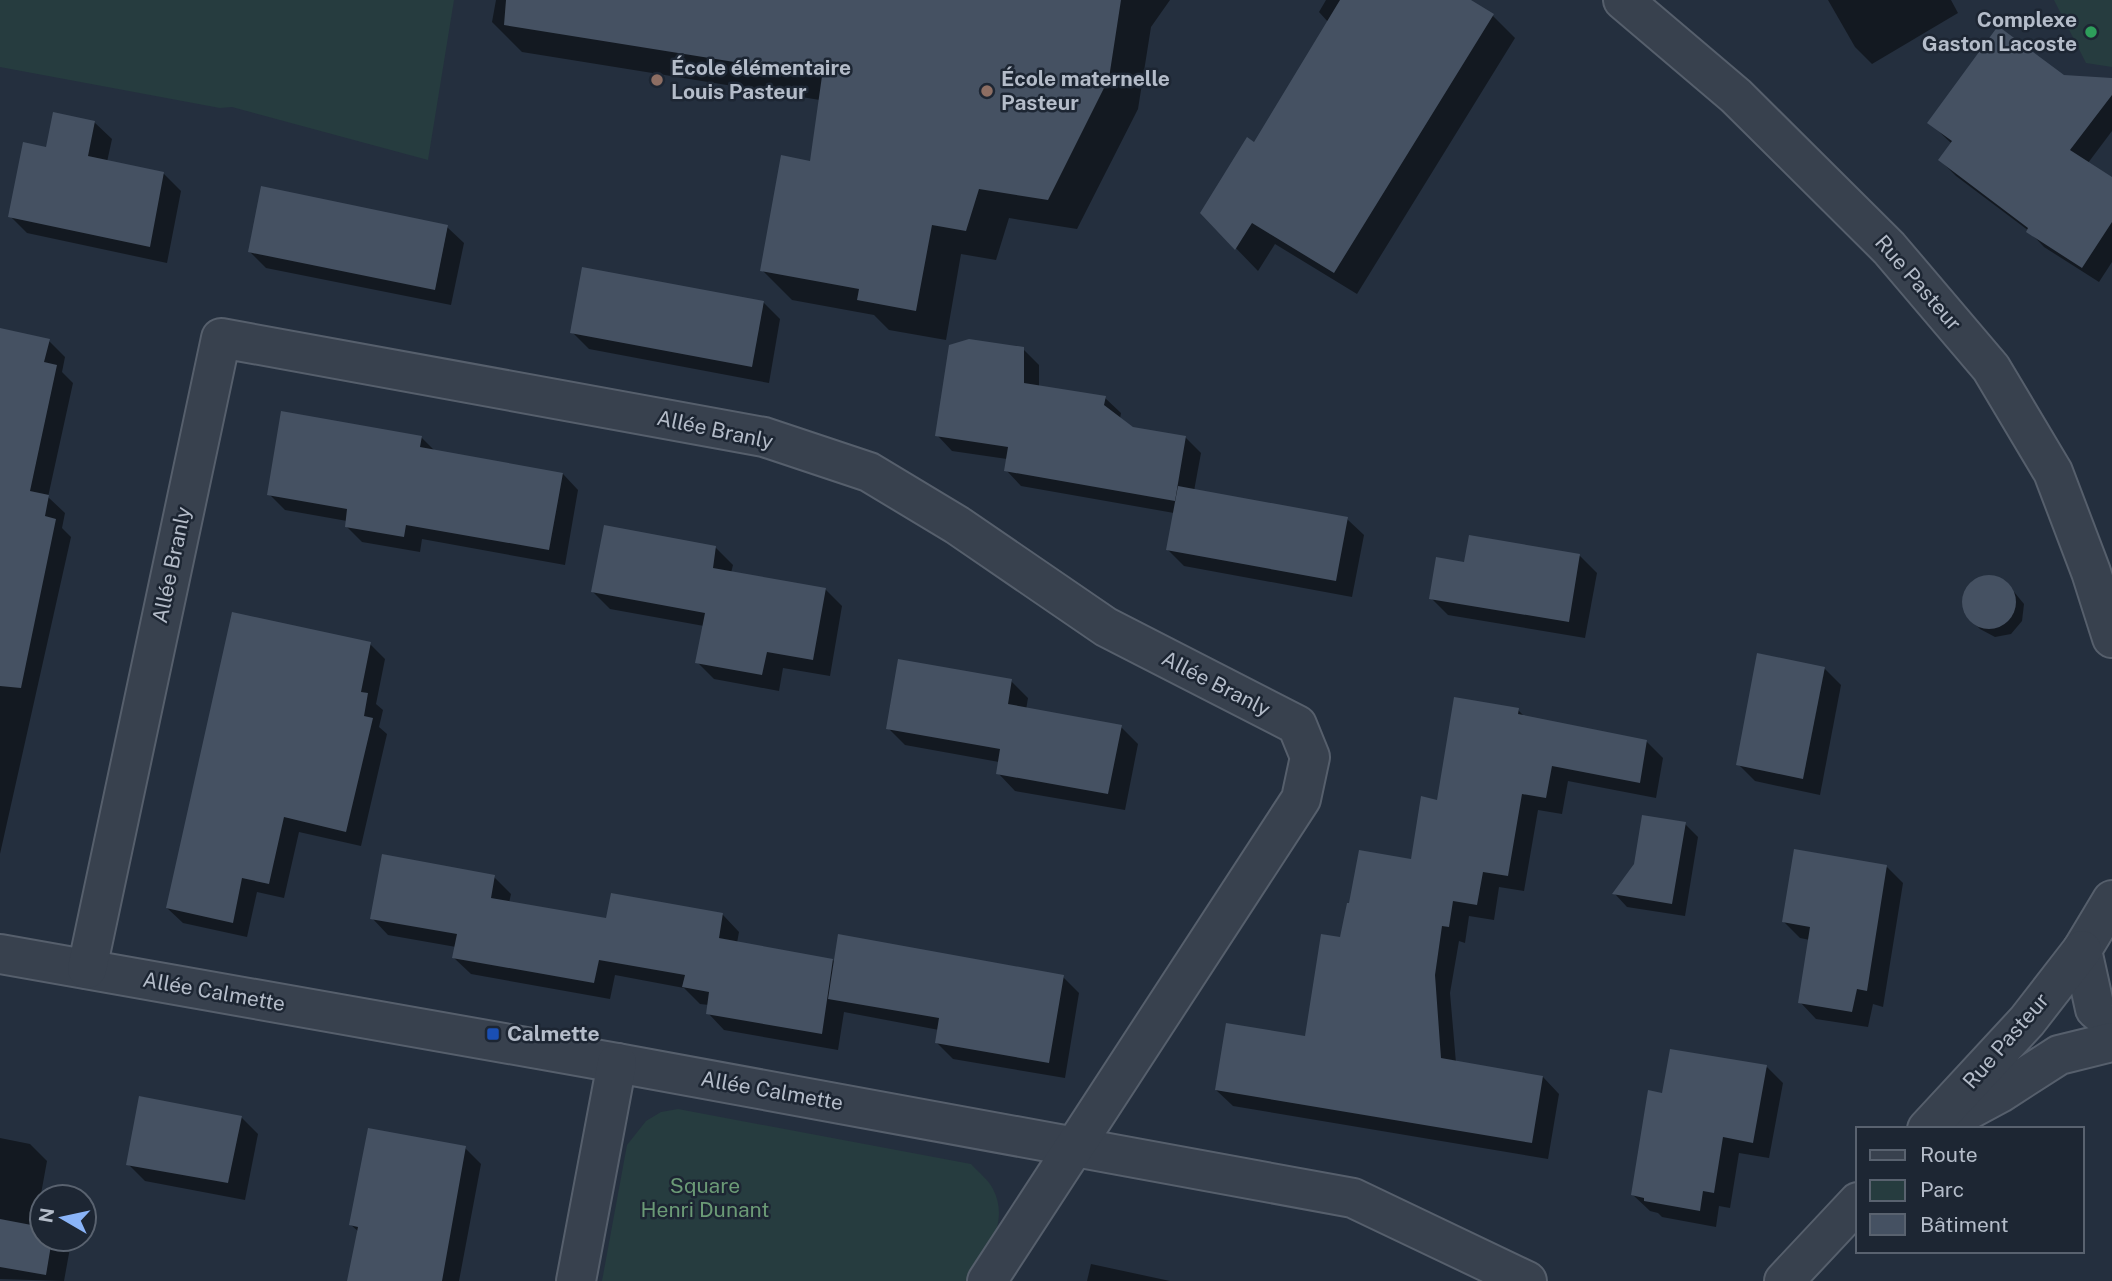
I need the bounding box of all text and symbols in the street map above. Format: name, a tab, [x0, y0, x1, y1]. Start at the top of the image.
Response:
place label: Complexe Gaston Lacoste	[1922, 7, 2077, 56]
marker: Complexe Gaston Lacoste	[2083, 24, 2099, 40]
place label: École élémentaire Louis Pasteur	[671, 55, 851, 104]
place label: École maternelle Pasteur	[1001, 66, 1170, 115]
marker: École élémentaire Louis Pasteur	[649, 72, 665, 88]
marker: École maternelle Pasteur	[979, 83, 995, 99]
street label: Rue Pasteur	[1870, 230, 1967, 336]
street label: Allée Branly	[655, 405, 776, 454]
street label: Allée Branly	[147, 504, 196, 625]
street label: Allée Branly	[1158, 646, 1275, 722]
street label: Allée Calmette	[141, 967, 287, 1016]
street label: Rue Pasteur	[1957, 988, 2054, 1094]
place label: Calmette	[507, 1021, 600, 1046]
marker: Calmette	[485, 1026, 501, 1042]
street label: Allée Calmette	[699, 1066, 845, 1115]
legend	[1856, 1127, 2084, 1253]
text: Route	[1920, 1142, 1978, 1167]
park label: Square Henri Dunant	[641, 1173, 769, 1222]
text: Parc	[1920, 1177, 1964, 1202]
north arrow	[28, 1183, 98, 1253]
text: N	[34, 1206, 58, 1224]
text: Bâtiment	[1920, 1212, 2009, 1237]

